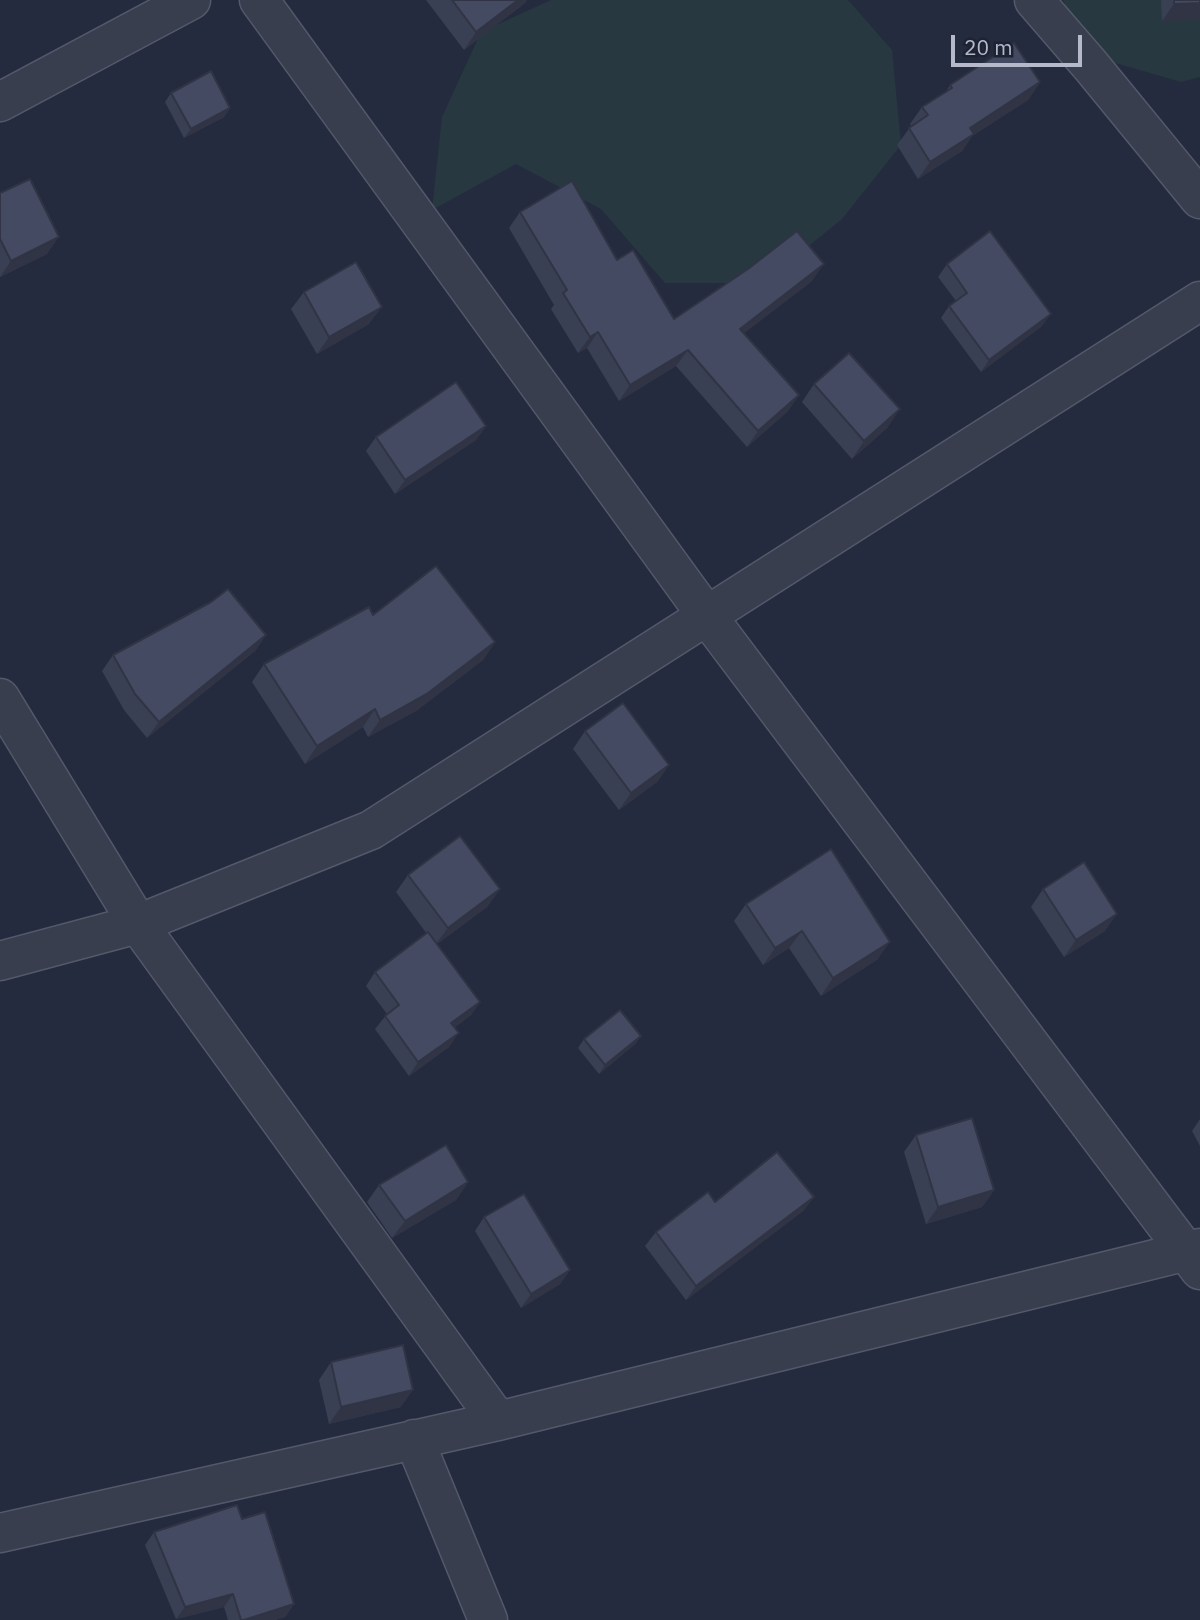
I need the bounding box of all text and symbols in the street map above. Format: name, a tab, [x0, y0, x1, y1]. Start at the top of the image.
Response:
scale bar	[955, 21, 1086, 65]
text: 20 m	[964, 33, 1013, 61]

